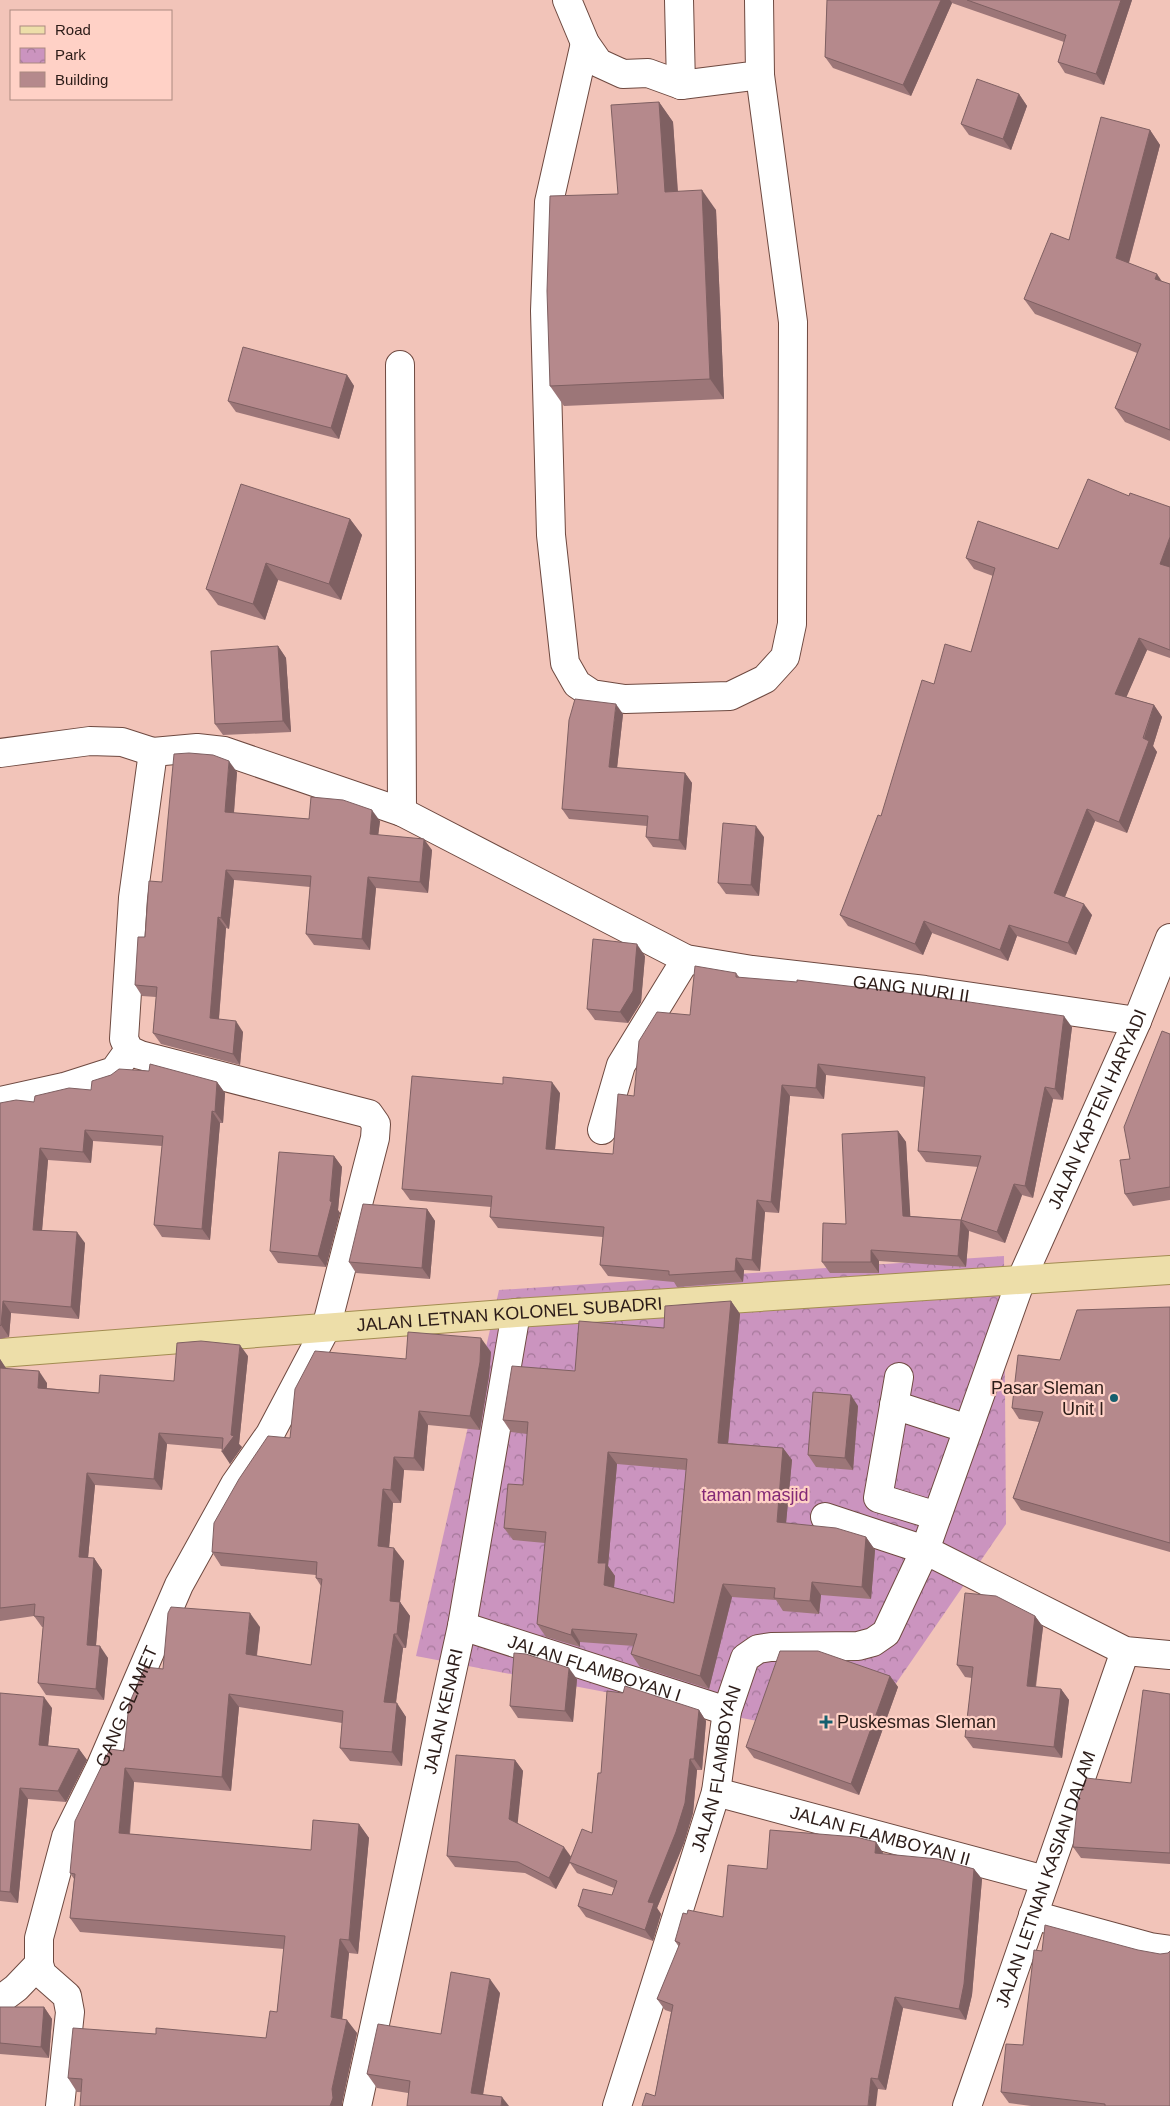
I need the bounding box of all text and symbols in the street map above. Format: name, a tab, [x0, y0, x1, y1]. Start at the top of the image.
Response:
legend	[10, 10, 172, 100]
text: Road	[55, 21, 91, 38]
text: Park	[55, 46, 86, 63]
text: Building	[55, 71, 108, 88]
street label: GANG NURI II	[852, 972, 971, 1006]
street label: JALAN KAPTEN HARYADI	[1044, 1007, 1151, 1212]
street label: JALAN LETNAN KOLONEL SUBADRI	[356, 1293, 663, 1335]
place label: Pasar Sleman Unit I	[991, 1378, 1104, 1419]
marker: Pasar Sleman Unit I	[1108, 1392, 1120, 1404]
park label: taman masjid	[701, 1485, 809, 1505]
street label: JALAN FLAMBOYAN I	[505, 1631, 684, 1706]
street label: GANG SLAMET	[92, 1643, 162, 1770]
street label: JALAN KENARI	[420, 1647, 467, 1776]
street label: JALAN FLAMBOYAN	[688, 1683, 745, 1855]
place label: Puskesmas Sleman	[837, 1712, 996, 1732]
marker: Puskesmas Sleman	[819, 1715, 833, 1729]
street label: JALAN LETNAN KASIAN DALAM	[992, 1748, 1100, 2010]
street label: JALAN FLAMBOYAN II	[788, 1802, 973, 1870]

